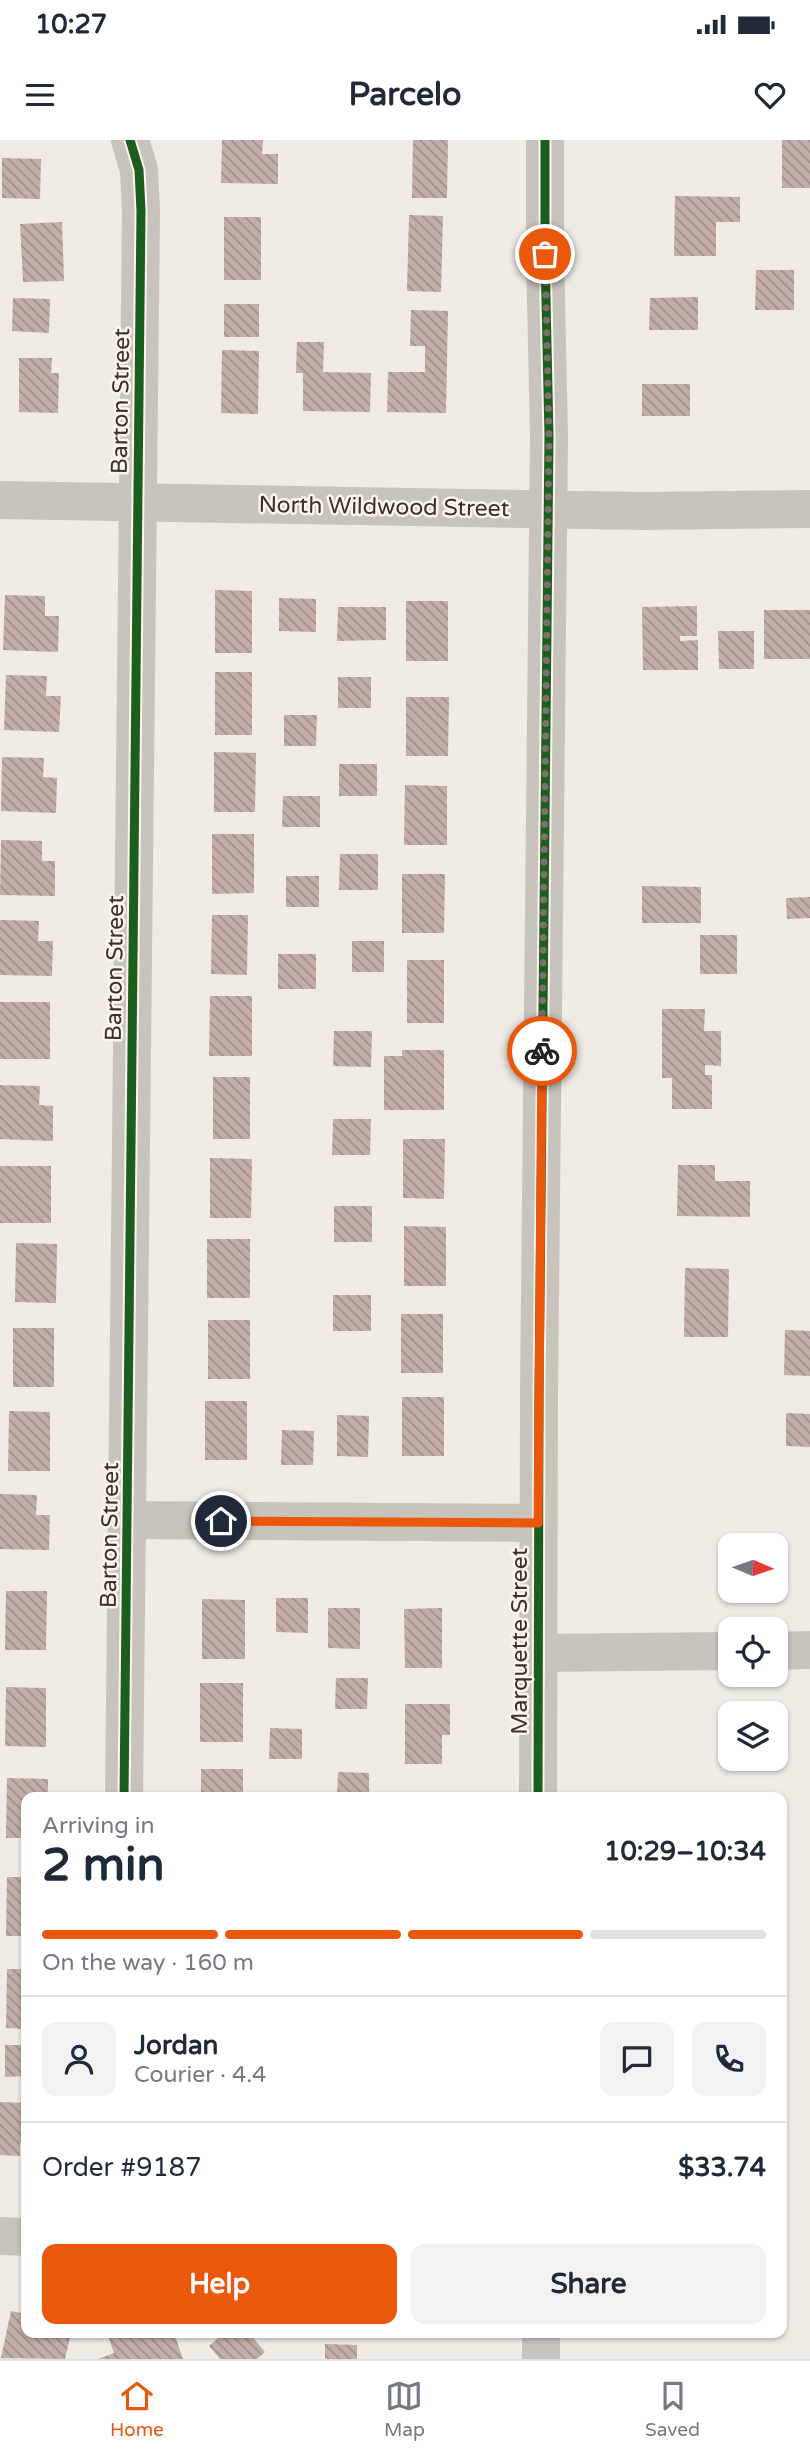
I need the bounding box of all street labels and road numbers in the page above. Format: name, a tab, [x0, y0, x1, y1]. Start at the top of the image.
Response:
street label: Barton Street	[106, 328, 136, 474]
street label: North Wildwood Street	[258, 491, 510, 523]
street label: Barton Street	[100, 895, 130, 1041]
street label: Barton Street	[95, 1462, 125, 1608]
street label: Marquette Street	[506, 1547, 534, 1735]

